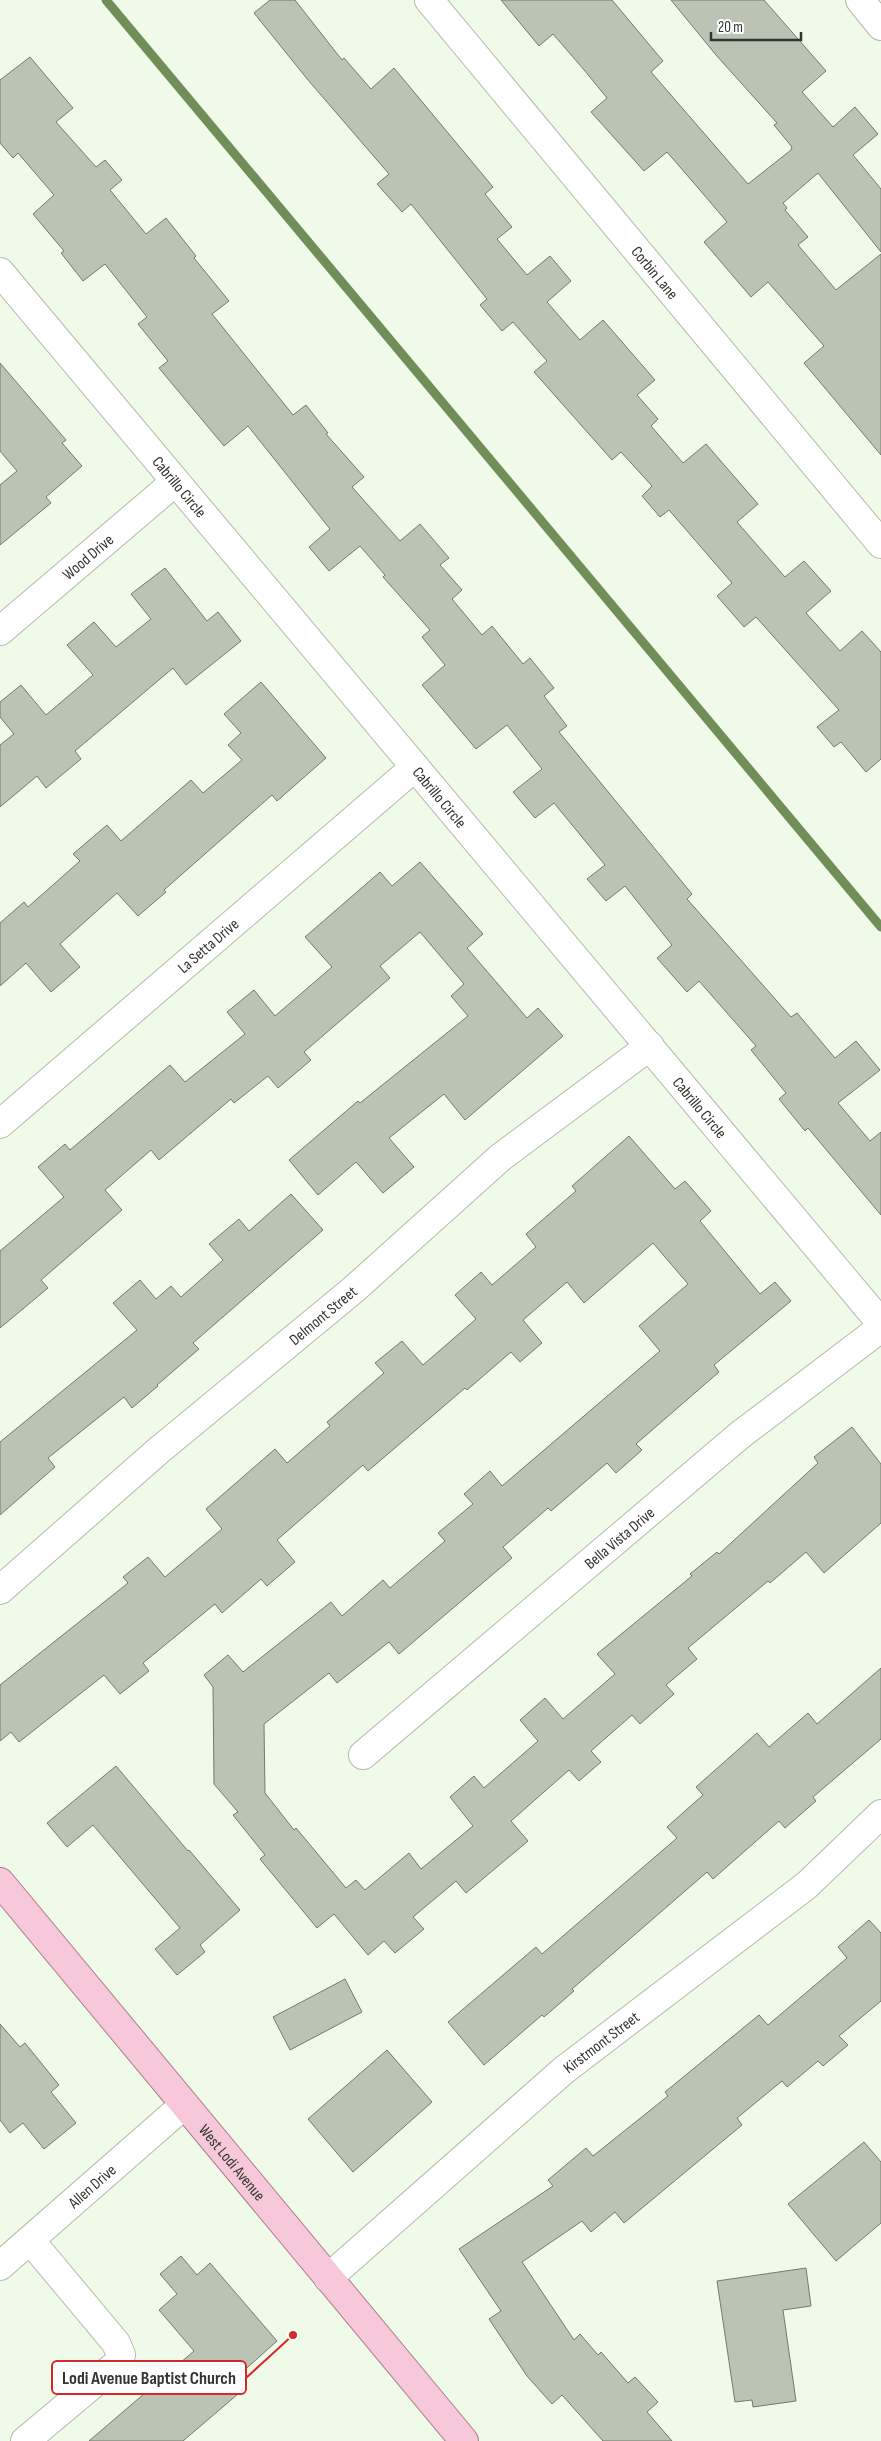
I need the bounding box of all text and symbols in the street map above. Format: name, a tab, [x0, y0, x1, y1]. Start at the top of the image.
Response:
scale bar	[711, 10, 801, 42]
text: 20 m	[718, 18, 743, 37]
street label: Corbin Lane	[627, 243, 682, 304]
street label: Cabrillo Circle	[148, 453, 210, 522]
street label: Wood Drive	[59, 531, 118, 584]
street label: Cabrillo Circle	[408, 763, 470, 832]
street label: La Setta Drive	[174, 915, 243, 978]
street label: Cabrillo Circle	[668, 1074, 730, 1143]
street label: Delmont Street	[286, 1283, 362, 1350]
street label: Bella Vista Drive	[581, 1504, 659, 1574]
street label: Kirstmont Street	[560, 2008, 644, 2078]
street label: West Lodi Avenue	[194, 2121, 269, 2205]
street label: Allen Drive	[64, 2161, 120, 2213]
callout: Lodi Avenue Baptist Church	[52, 2361, 246, 2394]
text: Lodi Avenue Baptist Church	[62, 2368, 236, 2389]

